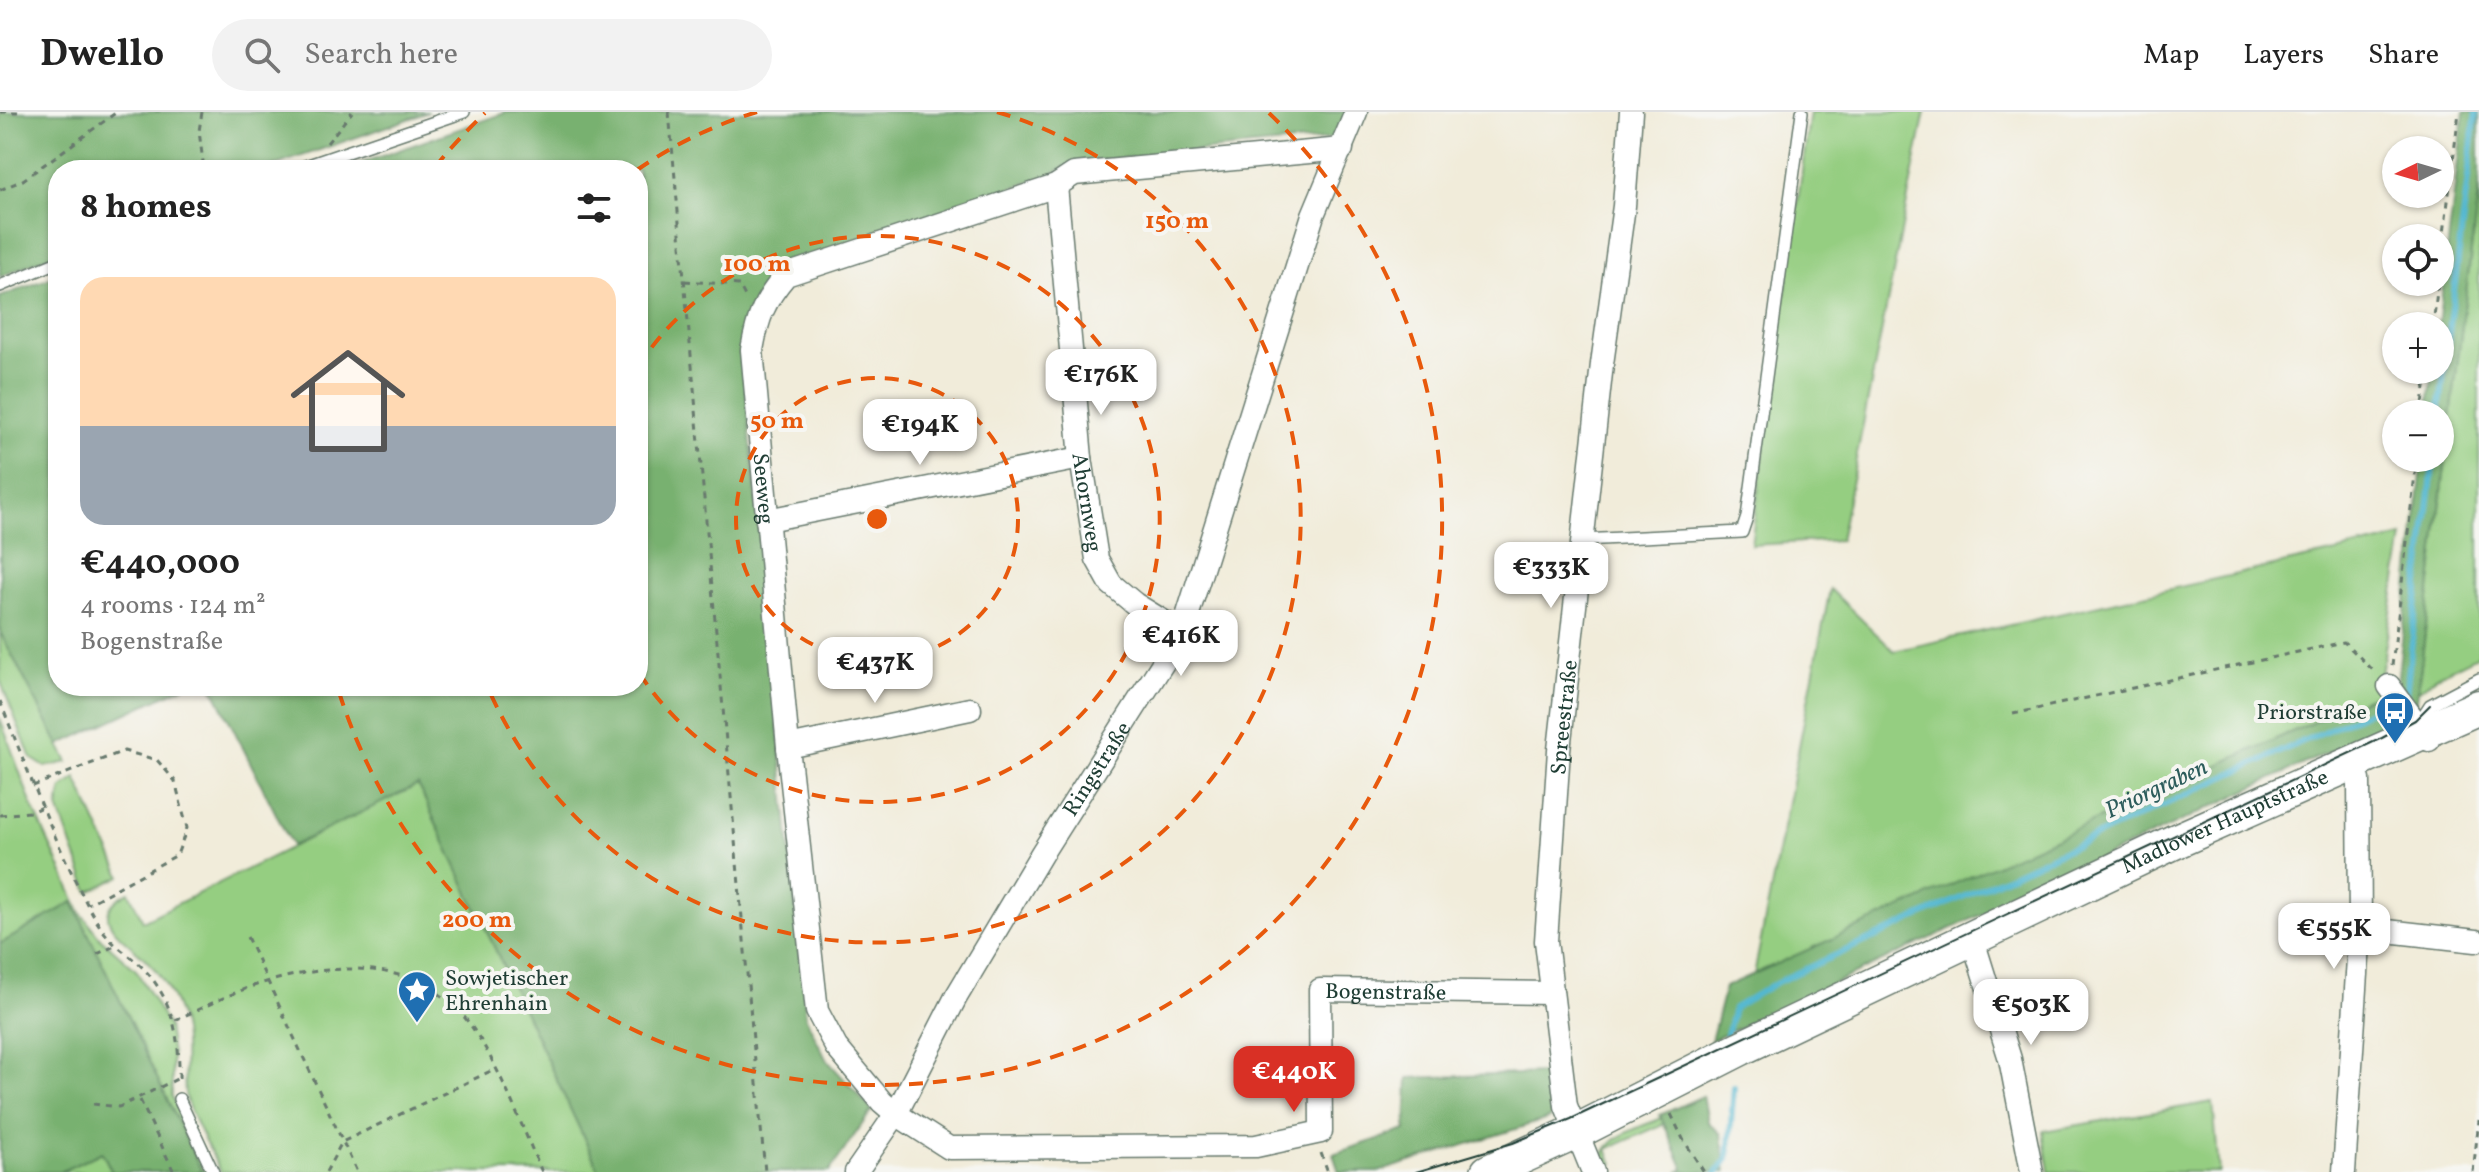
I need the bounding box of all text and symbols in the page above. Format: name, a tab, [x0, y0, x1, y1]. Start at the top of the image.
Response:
search box	[212, 19, 772, 91]
text: Dwello	[40, 29, 164, 82]
icon: search	[240, 33, 284, 77]
text: Search here	[304, 34, 458, 76]
text: Map	[2143, 36, 2199, 75]
text: Layers	[2243, 36, 2324, 75]
text: Share	[2368, 36, 2439, 75]
north arrow	[2382, 136, 2454, 208]
map controls	[2382, 136, 2454, 472]
text: 8 homes	[80, 185, 212, 232]
icon: filters	[572, 186, 616, 230]
text: 150 m	[1145, 205, 1209, 239]
button: locate	[2382, 224, 2454, 296]
text: 100 m	[723, 248, 791, 282]
button: +	[2382, 312, 2454, 384]
icon: home	[276, 329, 420, 473]
pin: €176K	[1045, 349, 1157, 417]
text: €176K	[1064, 357, 1138, 393]
pin: €194K	[864, 399, 976, 467]
button: −	[2382, 400, 2454, 472]
text: 50 m	[750, 405, 804, 439]
text: €194K	[881, 407, 959, 443]
street label: Ahornweg	[1062, 451, 1109, 555]
street label: Seeweg	[743, 452, 781, 526]
centre of rings	[863, 505, 891, 533]
text: €440,000	[80, 541, 240, 588]
pin: €333K	[1495, 542, 1607, 610]
text: €333K	[1512, 550, 1590, 586]
text: 4 rooms · 124 m²	[80, 588, 266, 624]
pin: €416K	[1125, 610, 1237, 678]
text: €416K	[1142, 618, 1220, 654]
text: Bogenstraße	[80, 624, 223, 660]
pin: €437K	[819, 637, 931, 705]
text: €437K	[836, 645, 914, 681]
street label: Spreestraße	[1544, 658, 1587, 776]
bus stop icon: Priorstraße	[2374, 690, 2416, 745]
place label: Priorstraße	[2257, 698, 2367, 729]
street label: Ringstraße	[1056, 716, 1140, 823]
water label: Priorgraben	[2100, 751, 2214, 828]
street label: Madlower Hauptstraße	[2117, 763, 2334, 883]
pin: €555K	[2278, 903, 2390, 971]
text: 200 m	[442, 904, 512, 938]
text: €555K	[2296, 911, 2372, 947]
place label: Sowjetischer Ehrenhain	[445, 964, 568, 1020]
place icon: Sowjetischer Ehrenhain	[396, 969, 438, 1024]
street label: Bogenstraße	[1325, 977, 1446, 1010]
pin: €503K	[1975, 979, 2087, 1047]
text: €503K	[1991, 987, 2071, 1023]
pin: €440K	[1238, 1046, 1350, 1114]
text: €440K	[1252, 1054, 1337, 1090]

